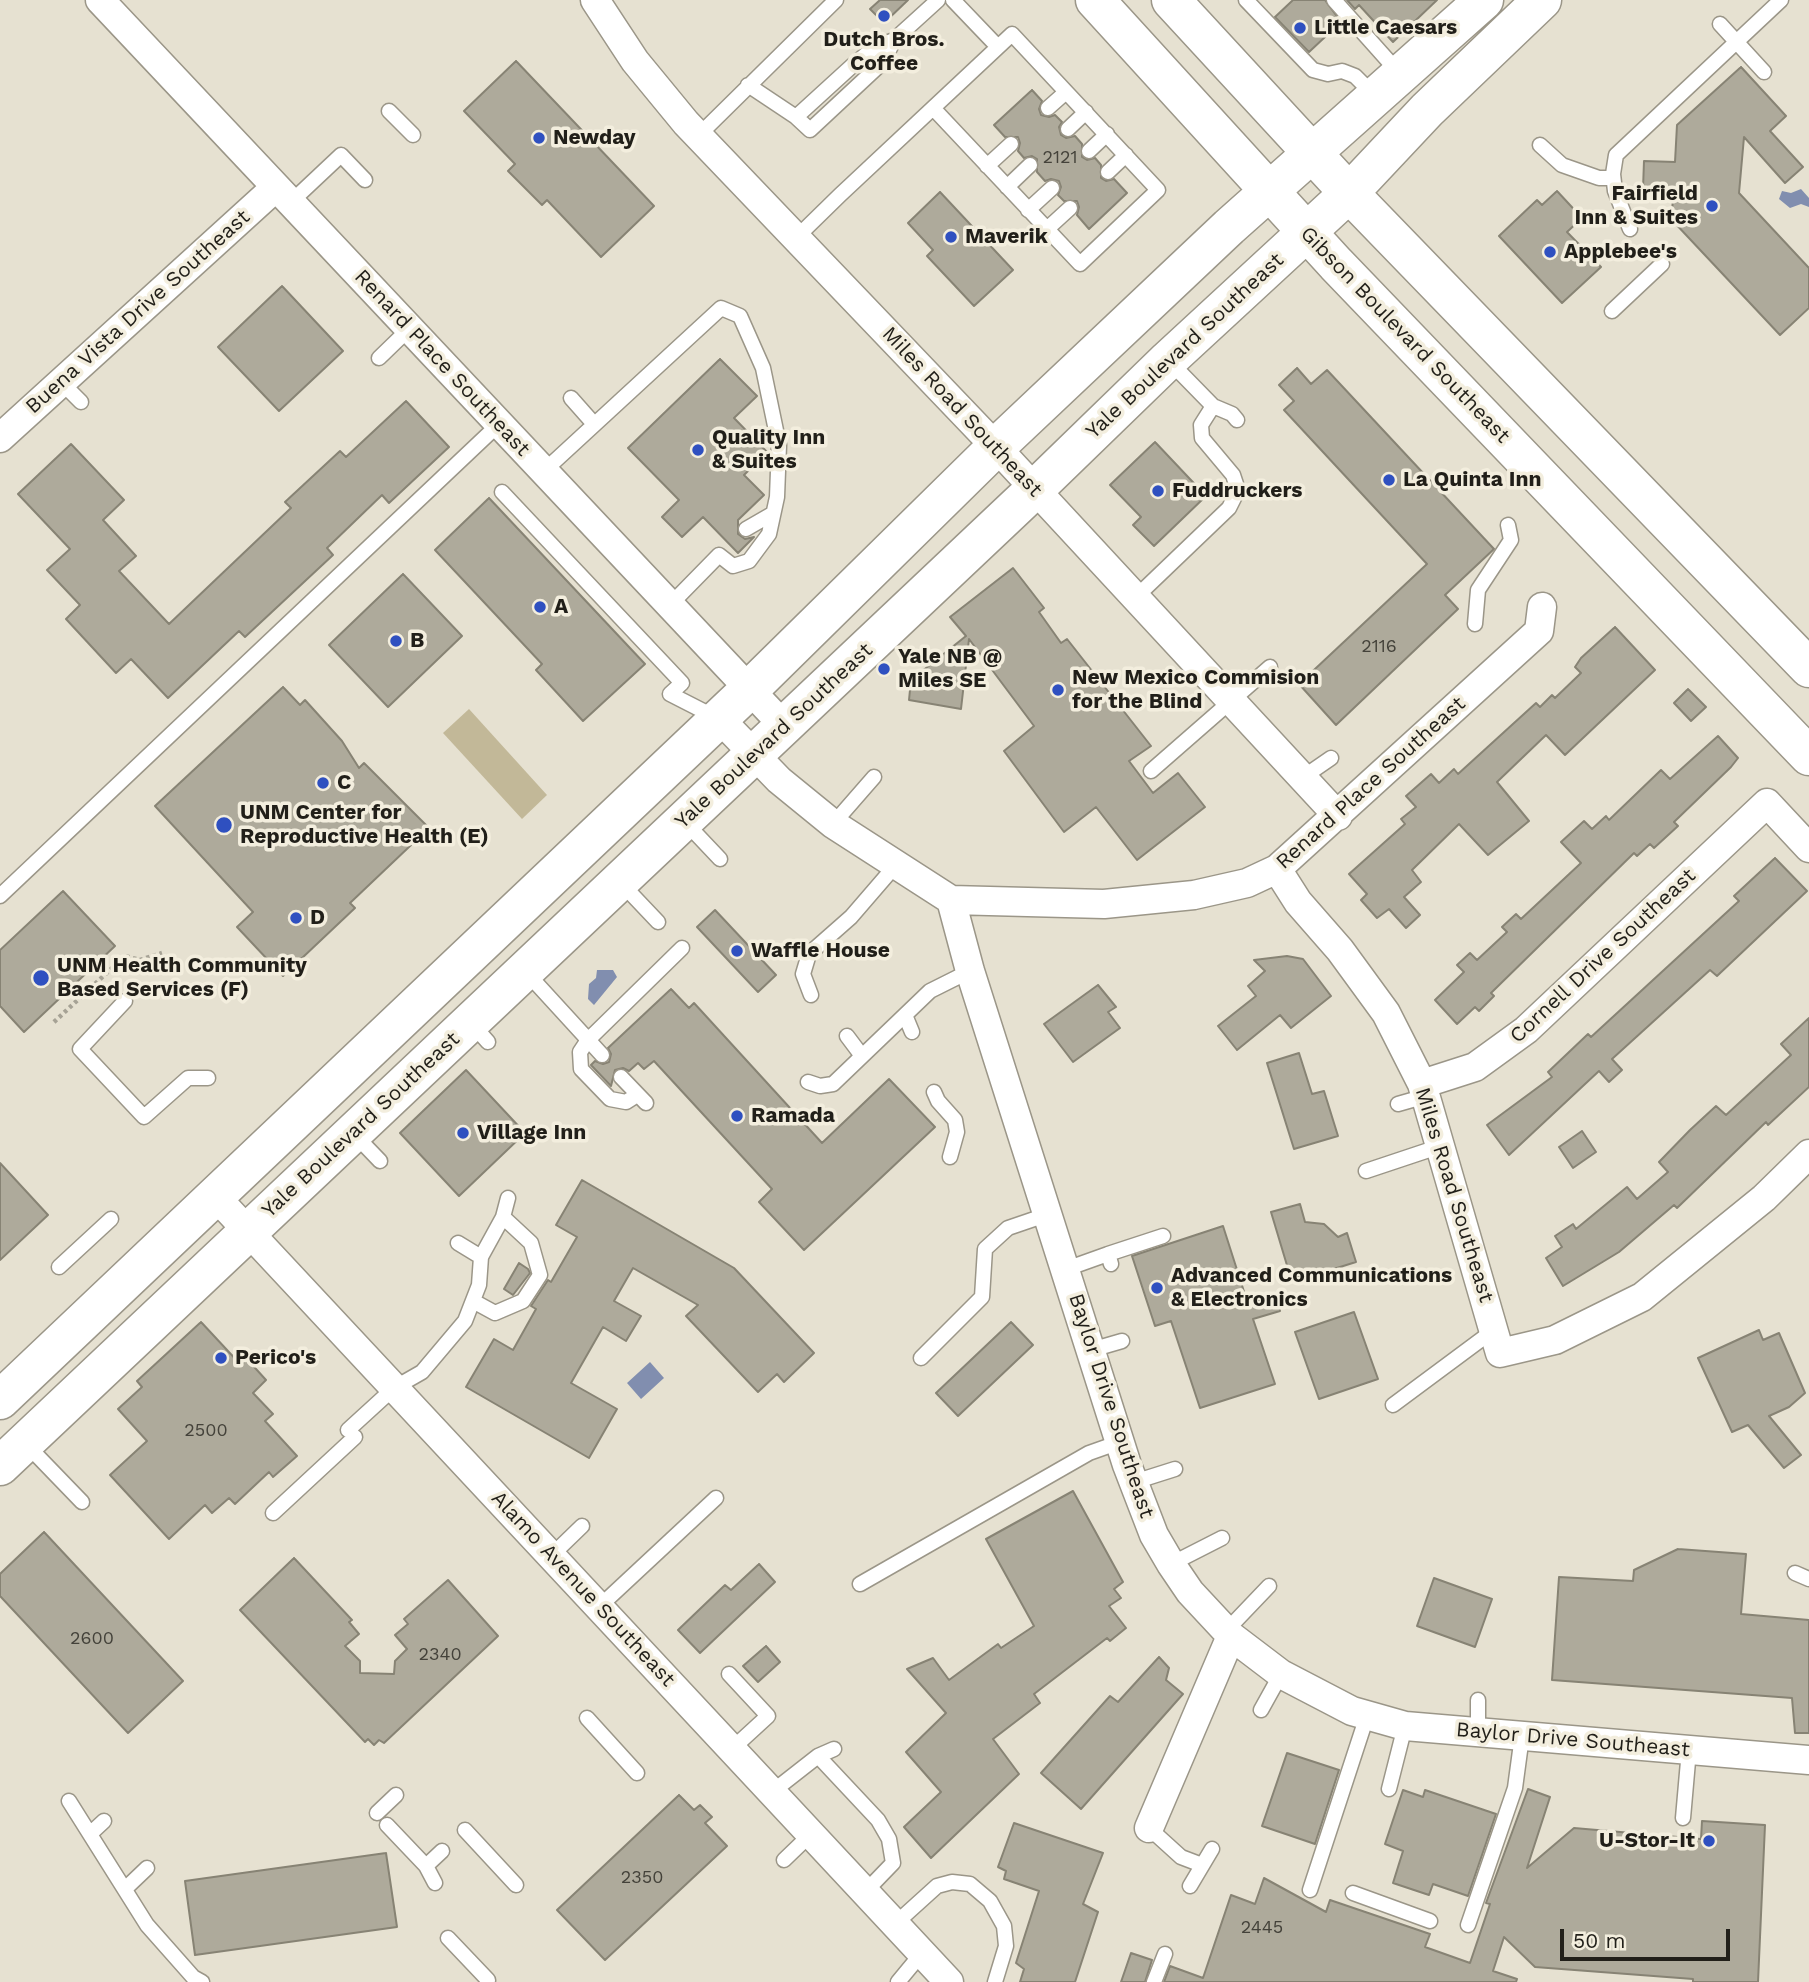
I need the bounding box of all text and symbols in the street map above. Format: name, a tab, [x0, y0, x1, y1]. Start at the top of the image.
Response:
marker: Dutch Bros. Coffee	[876, 8, 892, 24]
place label: Little Caesars	[1314, 15, 1457, 41]
marker: Little Caesars	[1292, 20, 1308, 36]
place label: Dutch Bros. Coffee	[823, 27, 945, 77]
place label: Newday	[553, 125, 635, 151]
marker: Newday	[531, 130, 547, 146]
house number: 2121	[1042, 147, 1078, 169]
place label: Fairfield Inn & Suites	[1575, 181, 1698, 231]
marker: Fairfield Inn & Suites	[1704, 198, 1720, 214]
street label: Buena Vista Drive Southeast	[21, 205, 255, 419]
street label: Gibson Boulevard Southeast	[1295, 222, 1515, 448]
place label: Maverik	[965, 224, 1048, 250]
marker: Maverik	[943, 229, 959, 245]
place label: Applebee's	[1564, 239, 1677, 265]
marker: Applebee's	[1542, 244, 1558, 260]
street label: Yale Boulevard Southeast	[1081, 248, 1289, 444]
street label: Renard Place Southeast	[349, 264, 535, 462]
street label: Miles Road Southeast	[877, 322, 1047, 502]
place label: Quality Inn & Suites	[712, 425, 825, 475]
marker: Quality Inn & Suites	[690, 442, 706, 458]
place label: La Quinta Inn	[1403, 467, 1542, 493]
marker: La Quinta Inn	[1381, 472, 1397, 488]
place label: Fuddruckers	[1172, 478, 1302, 504]
marker: Fuddruckers	[1150, 483, 1166, 499]
place label: A	[554, 594, 568, 620]
marker: A	[532, 599, 548, 615]
place label: B	[410, 628, 424, 654]
marker: B	[388, 633, 404, 649]
house number: 2116	[1361, 636, 1397, 658]
street label: Yale Boulevard Southeast	[670, 638, 878, 834]
place label: Yale NB @ Miles SE	[898, 644, 1002, 694]
marker: Yale NB @ Miles SE	[876, 661, 892, 677]
place label: New Mexico Commision for the Blind	[1072, 665, 1319, 715]
marker: New Mexico Commision for the Blind	[1050, 682, 1066, 698]
street label: Renard Place Southeast	[1271, 691, 1471, 875]
place label: C	[337, 770, 351, 796]
marker: C	[315, 775, 331, 791]
place label: UNM Center for Reproductive Health (E)	[240, 800, 489, 850]
marker: UNM Center for Reproductive Health (E)	[214, 815, 234, 835]
street label: Cornell Drive Southeast	[1505, 863, 1701, 1049]
place label: D	[310, 905, 325, 931]
marker: D	[288, 910, 304, 926]
place label: Waffle House	[751, 938, 890, 964]
marker: Waffle House	[729, 943, 745, 959]
place label: UNM Health Community Based Services (F)	[57, 953, 307, 1003]
marker: UNM Health Community Based Services (F)	[31, 968, 51, 988]
street label: Yale Boulevard Southeast	[257, 1027, 465, 1223]
street label: Miles Road Southeast	[1409, 1084, 1499, 1306]
place label: Ramada	[751, 1103, 835, 1129]
marker: Ramada	[729, 1108, 745, 1124]
place label: Village Inn	[477, 1120, 586, 1146]
marker: Village Inn	[455, 1125, 471, 1141]
place label: Advanced Communications & Electronics	[1171, 1263, 1452, 1313]
marker: Advanced Communications & Electronics	[1149, 1280, 1165, 1296]
street label: Baylor Drive Southeast	[1063, 1291, 1159, 1521]
place label: Perico's	[235, 1345, 316, 1371]
marker: Perico's	[213, 1350, 229, 1366]
house number: 2500	[184, 1420, 228, 1442]
street label: Alamo Avenue Southeast	[486, 1486, 680, 1692]
house number: 2600	[70, 1628, 114, 1650]
house number: 2340	[418, 1644, 462, 1666]
street label: Baylor Drive Southeast	[1455, 1717, 1691, 1763]
place label: U-Stor-It	[1599, 1828, 1695, 1854]
marker: U-Stor-It	[1701, 1833, 1717, 1849]
house number: 2350	[621, 1867, 663, 1889]
scale bar	[1564, 1916, 1734, 1960]
house number: 2445	[1241, 1917, 1283, 1939]
text: 50 m	[1573, 1928, 1625, 1953]

